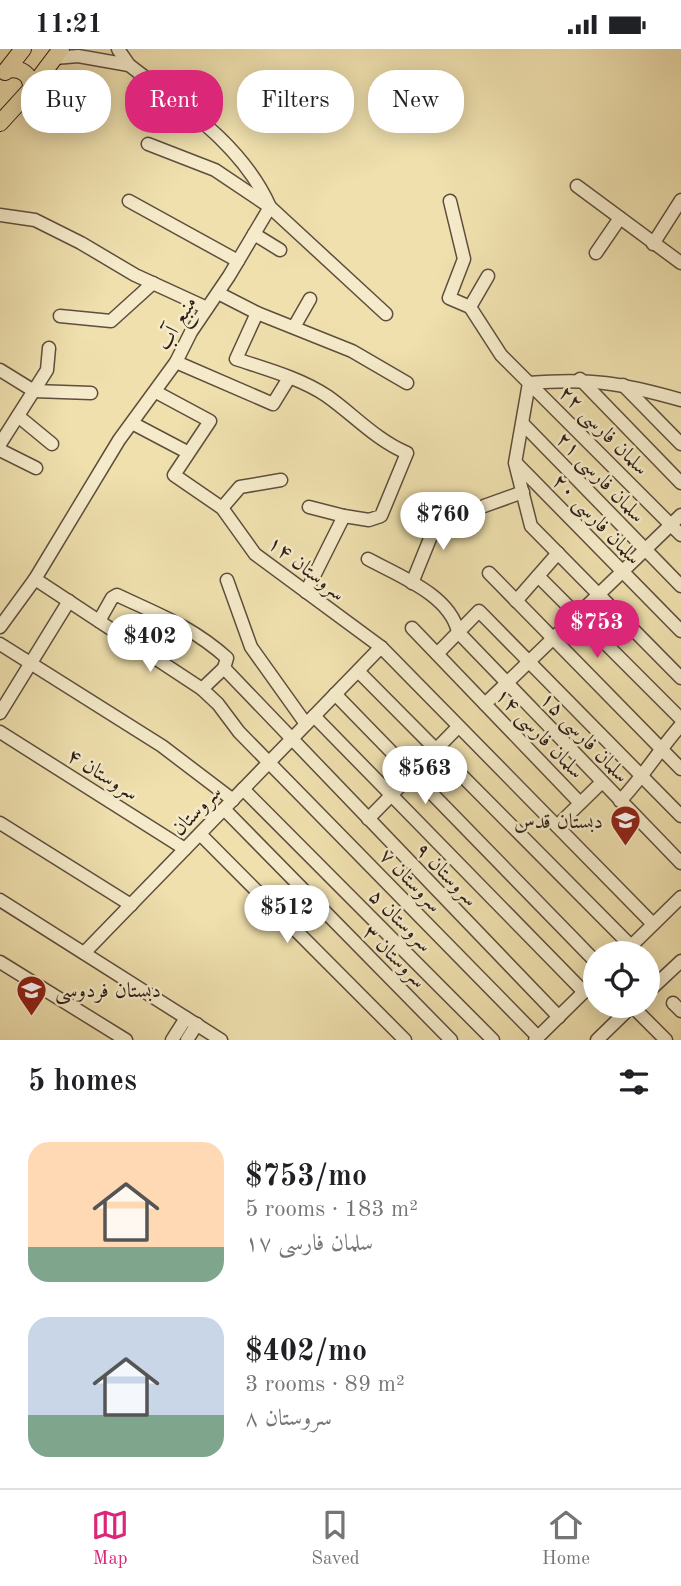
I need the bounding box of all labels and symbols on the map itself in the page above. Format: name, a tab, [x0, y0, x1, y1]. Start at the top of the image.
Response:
street label: منبع آب	[150, 291, 207, 358]
street label: سلمان فارسی ۲۲	[552, 382, 652, 482]
street label: سلمان فارسی ۲۱	[550, 429, 648, 529]
street label: سلمان فارسی ۲۰	[546, 471, 644, 571]
pin: $760	[402, 493, 484, 552]
street label: سروستان ۱۴	[262, 533, 349, 607]
pin: $753	[556, 601, 638, 660]
pin: $402	[109, 615, 191, 674]
street label: سلمان فارسی ۱۴	[489, 685, 587, 785]
street label: سلمان فارسی ۱۵	[534, 689, 632, 789]
street label: سروستان ۴	[62, 745, 141, 807]
pin: $563	[384, 747, 466, 806]
street label: سروستان	[168, 782, 227, 842]
school or university icon: دبستان قدس	[609, 804, 643, 848]
place label: دبستان قدس	[514, 812, 603, 833]
street label: سروستان ۹	[409, 839, 481, 912]
street label: سروستان ۷	[373, 845, 445, 918]
pin: $512	[246, 885, 328, 945]
street label: سروستان ۵	[363, 886, 435, 958]
street label: سروستان ۳	[357, 922, 429, 994]
school or university icon: دبستان فردوسی	[15, 973, 49, 1017]
place label: دبستان فردوسی	[55, 981, 161, 1005]

